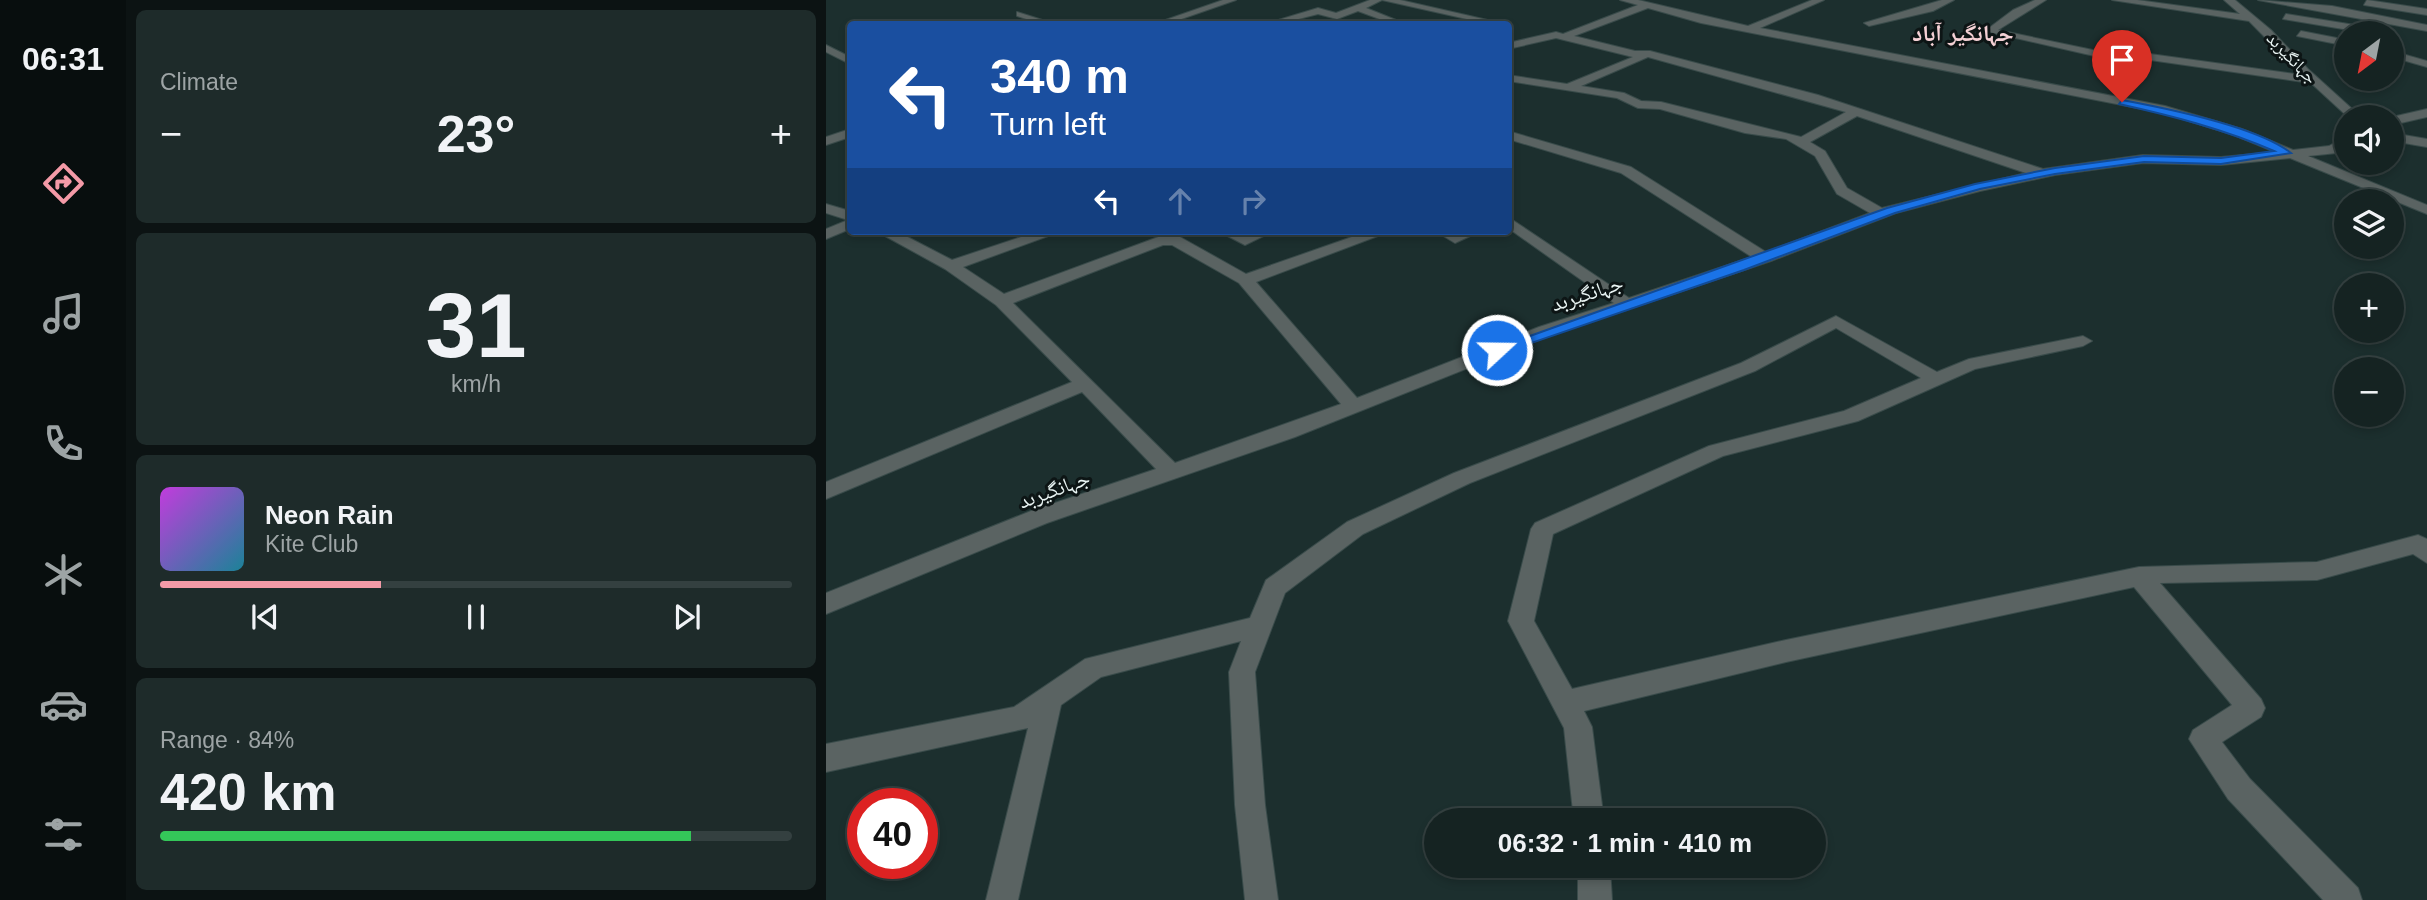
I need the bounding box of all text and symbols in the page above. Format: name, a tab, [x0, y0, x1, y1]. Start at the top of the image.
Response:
district label: جہانگیر آباد	[1912, 20, 2014, 47]
north arrow	[2334, 21, 2404, 91]
map controls	[2334, 21, 2404, 427]
street label: جہانگیربد	[2262, 28, 2321, 88]
pin	[2092, 30, 2152, 102]
text: 06:31	[22, 41, 104, 77]
icon: arrive	[2103, 41, 2141, 79]
icon: left	[875, 49, 966, 140]
text: 340 m	[990, 49, 1129, 103]
text: Climate	[160, 69, 238, 95]
text: 23°	[437, 105, 515, 163]
button: sound	[2334, 105, 2404, 175]
text: Turn left	[990, 106, 1106, 142]
text: −	[160, 113, 182, 155]
text: +	[770, 113, 792, 155]
icon: directions	[39, 159, 88, 208]
icon: left	[1088, 182, 1126, 220]
icon: ahead	[1161, 182, 1199, 220]
icon: right	[1234, 182, 1272, 220]
button: layers	[2334, 189, 2404, 259]
street label: جہانگیربد	[1548, 271, 1626, 316]
button: +	[2334, 273, 2404, 343]
text: 31	[425, 275, 527, 376]
icon: music	[39, 289, 88, 338]
position arrow	[1460, 313, 1534, 387]
button: −	[2334, 357, 2404, 427]
text: km/h	[451, 371, 501, 397]
icon: phone	[39, 419, 88, 468]
street label: جہانگیربد	[1015, 466, 1093, 513]
text: Neon Rain	[265, 500, 394, 530]
text: Kite Club	[265, 531, 358, 557]
icon: climate	[39, 550, 88, 599]
icon: previous	[246, 598, 284, 636]
icon: pause	[457, 598, 495, 636]
icon: next	[668, 598, 706, 636]
icon: car	[39, 680, 88, 729]
text: Range · 84%	[160, 727, 294, 753]
text: 420 km	[160, 763, 336, 821]
speed limit sign: 40	[847, 788, 938, 879]
icon: filters	[39, 810, 88, 859]
text: 06:32 · 1 min · 410 m	[1498, 828, 1752, 858]

